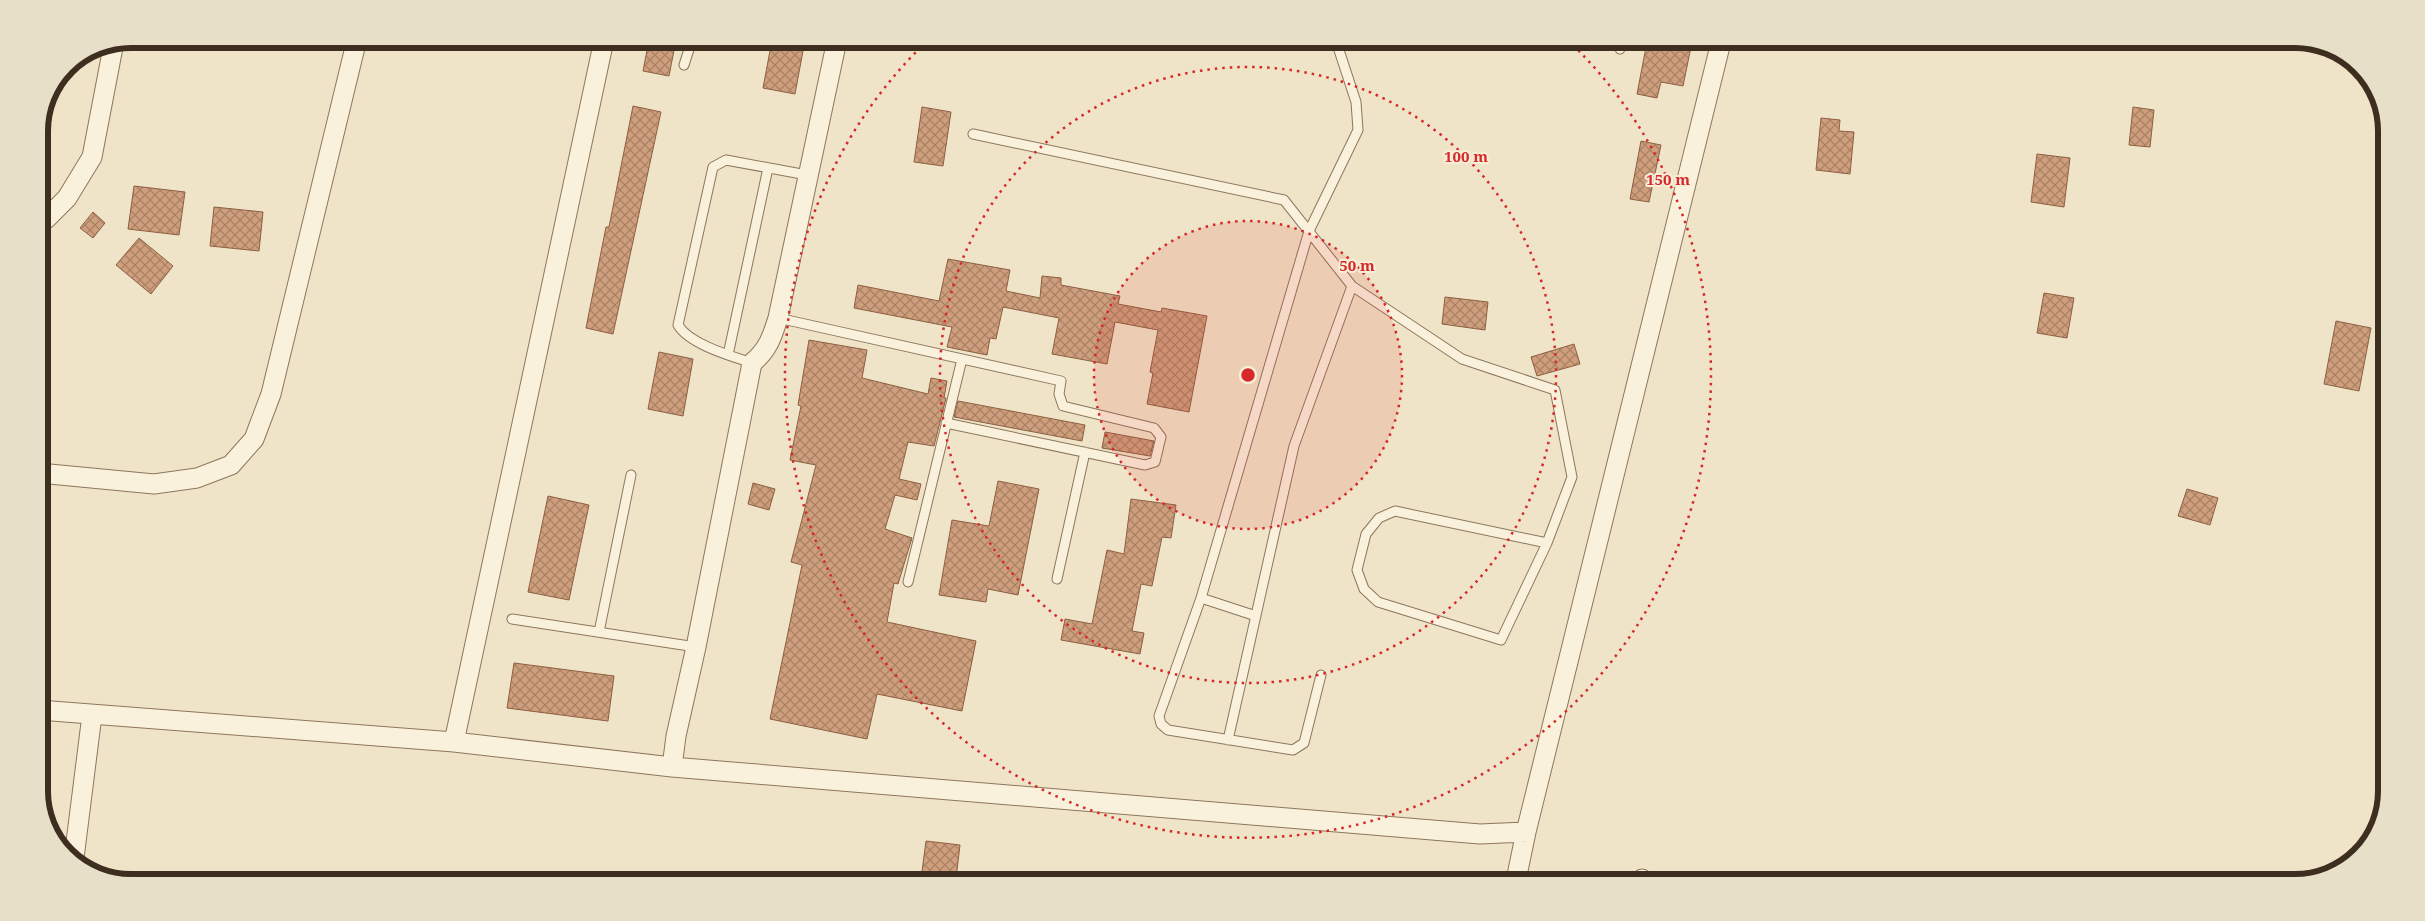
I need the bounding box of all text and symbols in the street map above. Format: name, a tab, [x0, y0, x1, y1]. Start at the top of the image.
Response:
text: 100 m	[1444, 146, 1488, 166]
text: 150 m	[1646, 169, 1690, 189]
text: 50 m	[1339, 255, 1375, 275]
centre of rings	[1239, 366, 1257, 384]

